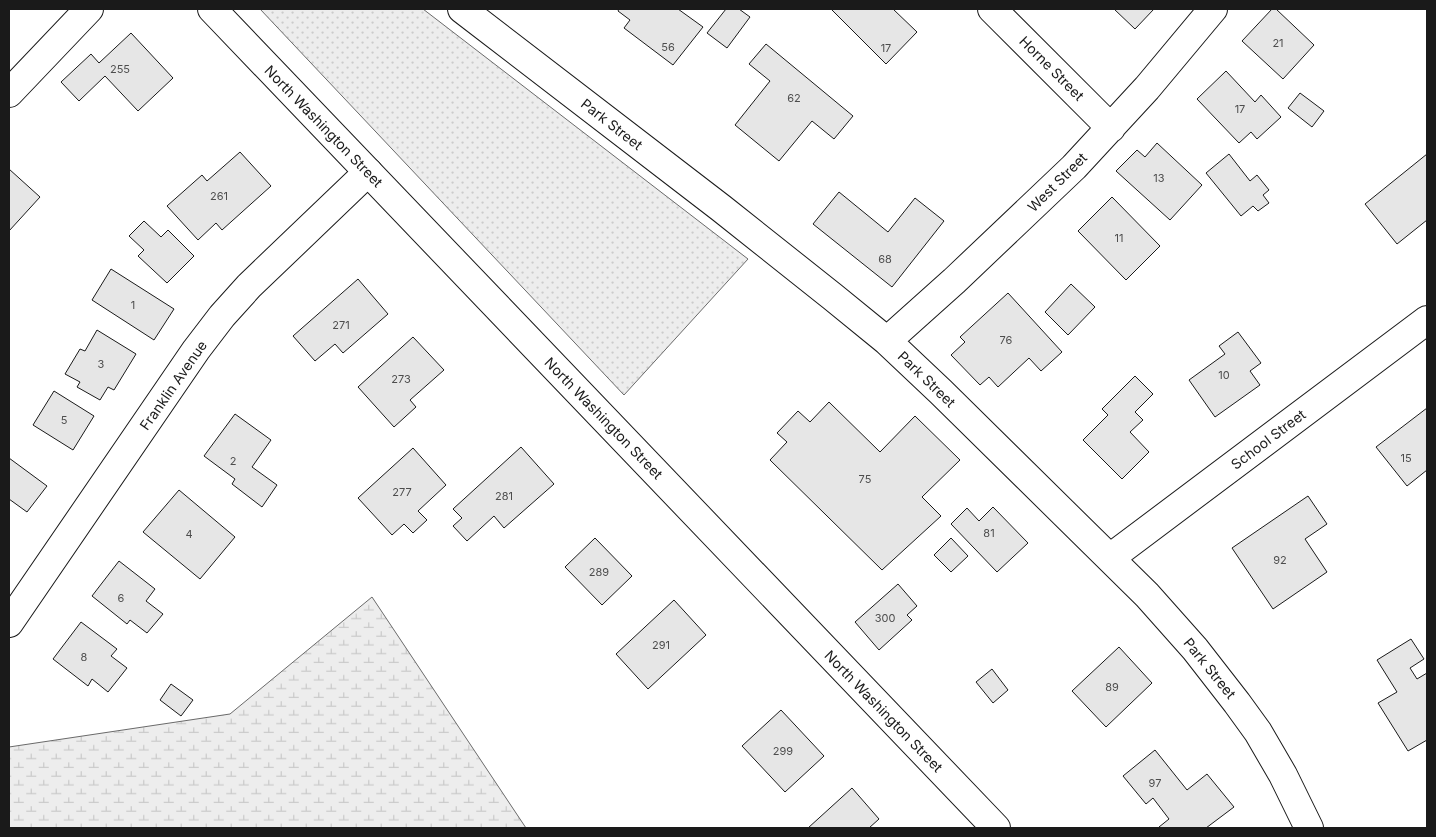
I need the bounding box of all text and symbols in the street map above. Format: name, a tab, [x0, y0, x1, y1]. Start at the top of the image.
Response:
street label: Horne Street	[1016, 32, 1088, 104]
house number: 21	[1272, 36, 1284, 50]
house number: 56	[661, 40, 675, 54]
house number: 17	[881, 41, 891, 55]
house number: 255	[110, 62, 130, 76]
street label: North Washington Street	[261, 62, 387, 191]
house number: 62	[787, 91, 801, 105]
street label: Park Street	[578, 95, 646, 154]
house number: 17	[1235, 102, 1245, 116]
street label: West Street	[1024, 149, 1090, 215]
house number: 13	[1153, 171, 1165, 185]
house number: 261	[210, 189, 228, 203]
house number: 11	[1115, 231, 1123, 245]
house number: 68	[878, 252, 892, 266]
house number: 1	[131, 298, 135, 312]
house number: 271	[332, 318, 350, 332]
house number: 76	[1000, 333, 1013, 347]
street label: Franklin Avenue	[136, 337, 210, 433]
street label: Park Street	[895, 347, 960, 411]
street label: North Washington Street	[541, 354, 667, 483]
house number: 3	[98, 357, 105, 371]
house number: 10	[1218, 368, 1230, 382]
house number: 273	[391, 372, 411, 386]
street label: School Street	[1227, 405, 1309, 473]
house number: 5	[61, 413, 68, 427]
house number: 15	[1400, 451, 1412, 465]
house number: 2	[230, 454, 236, 468]
house number: 75	[859, 472, 872, 486]
house number: 277	[392, 485, 412, 499]
house number: 281	[495, 489, 513, 503]
house number: 81	[983, 526, 995, 540]
house number: 4	[185, 527, 193, 541]
house number: 92	[1273, 553, 1287, 567]
house number: 289	[589, 565, 609, 579]
house number: 6	[118, 591, 125, 605]
house number: 300	[875, 611, 895, 625]
street label: Park Street	[1180, 634, 1240, 702]
house number: 291	[652, 638, 670, 652]
street label: North Washington Street	[821, 647, 947, 776]
house number: 8	[81, 650, 88, 664]
house number: 89	[1105, 680, 1119, 694]
house number: 299	[773, 744, 793, 758]
house number: 97	[1149, 776, 1161, 790]

